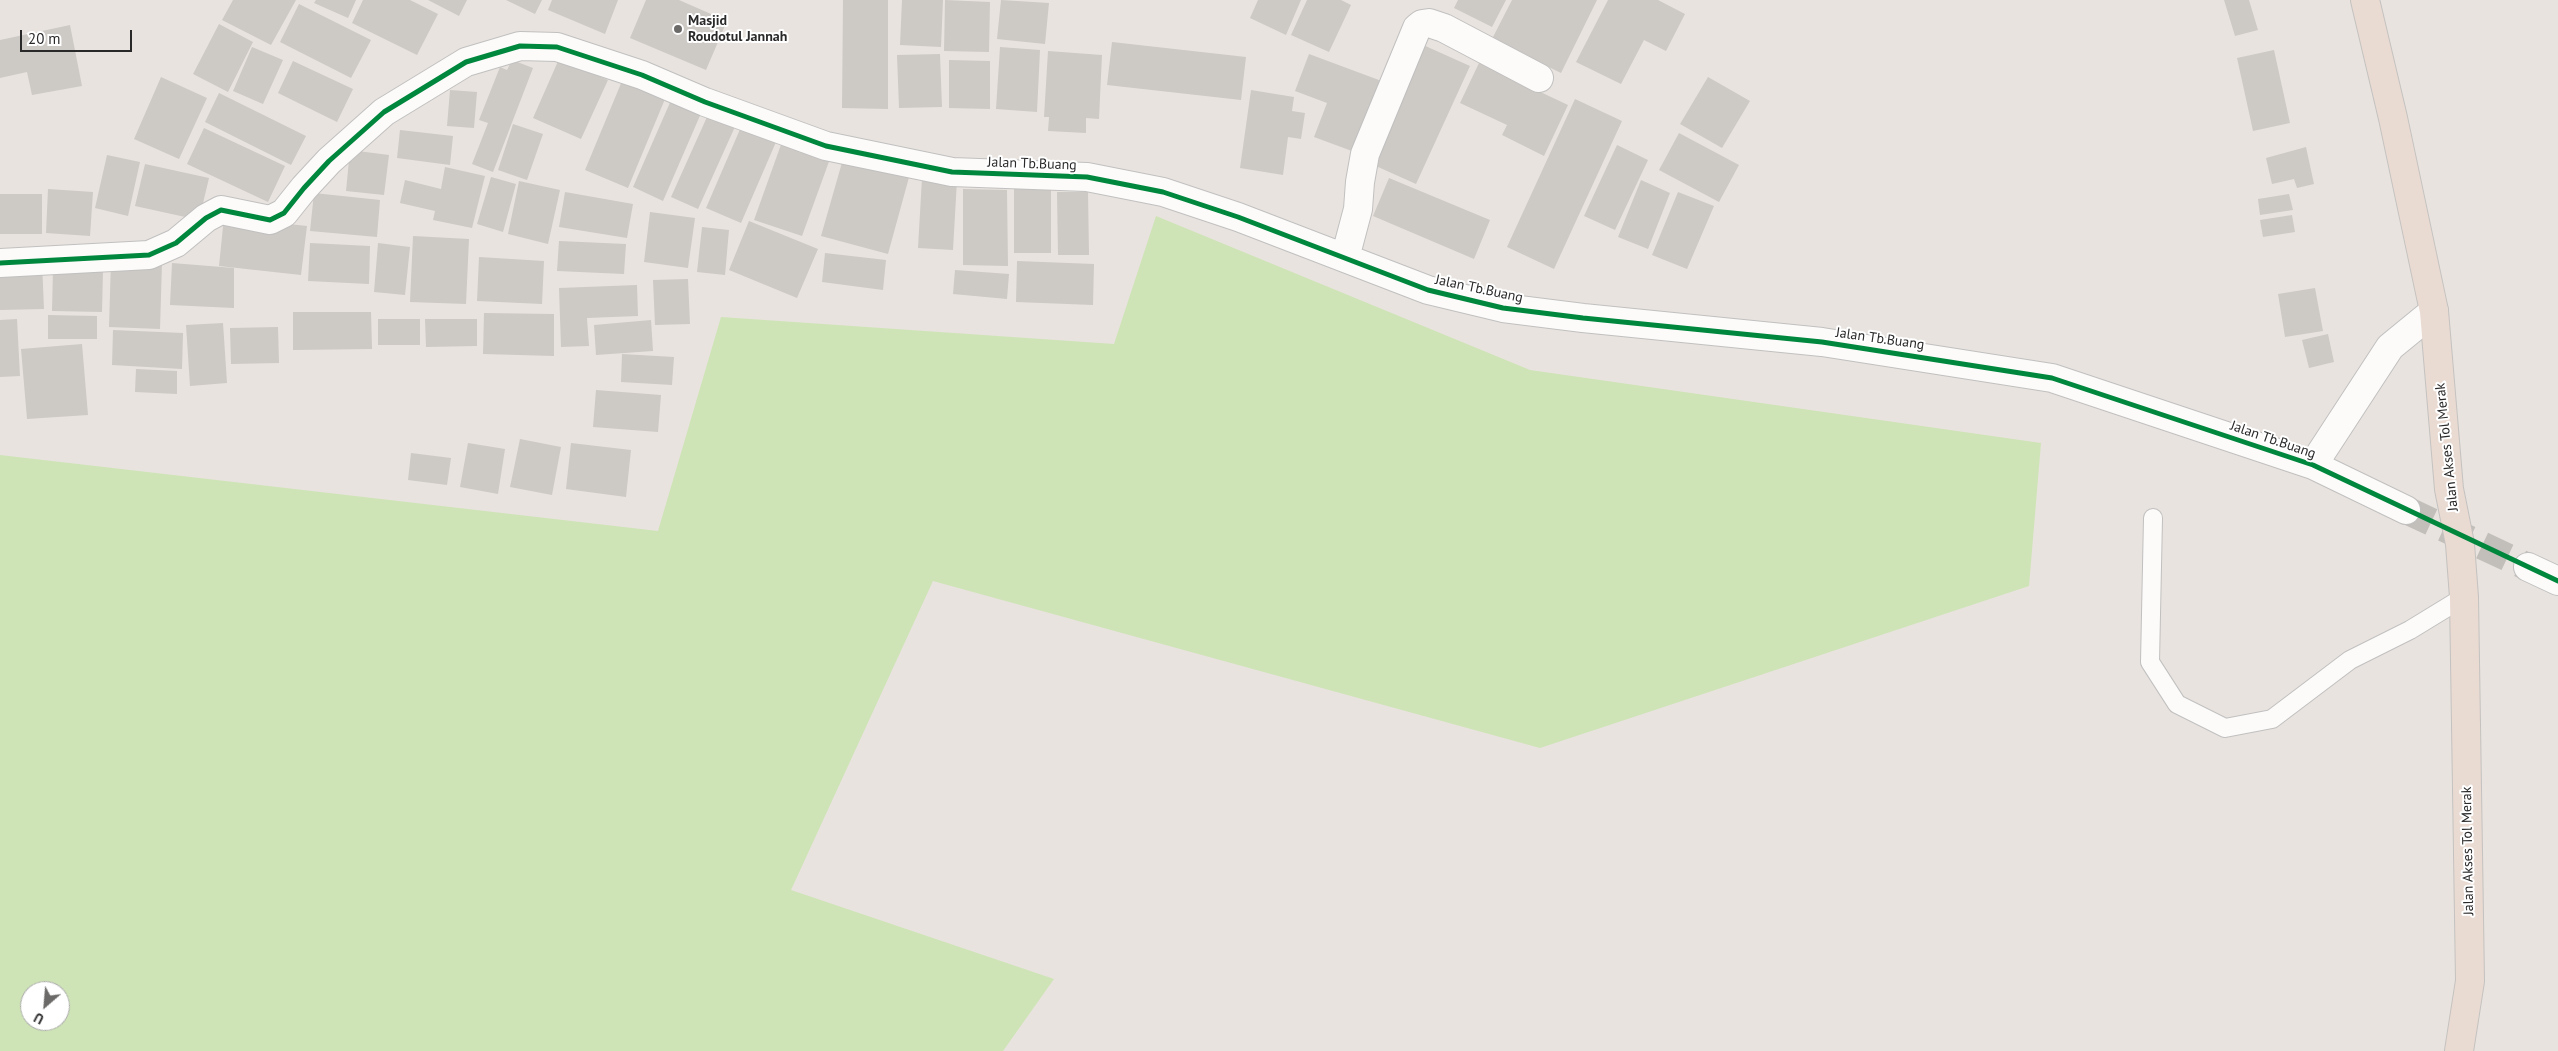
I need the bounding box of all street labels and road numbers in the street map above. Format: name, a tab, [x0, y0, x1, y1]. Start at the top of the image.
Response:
street label: Jalan Tb.Buang	[987, 154, 1077, 174]
street label: Jalan Tb.Buang	[1434, 271, 1524, 307]
street label: Jalan Tb.Buang	[1835, 324, 1925, 354]
street label: Jalan Akses Tol Merak	[2432, 382, 2462, 512]
street label: Jalan Tb.Buang	[2228, 417, 2318, 463]
street label: Jalan Akses Tol Merak	[2458, 786, 2478, 916]

